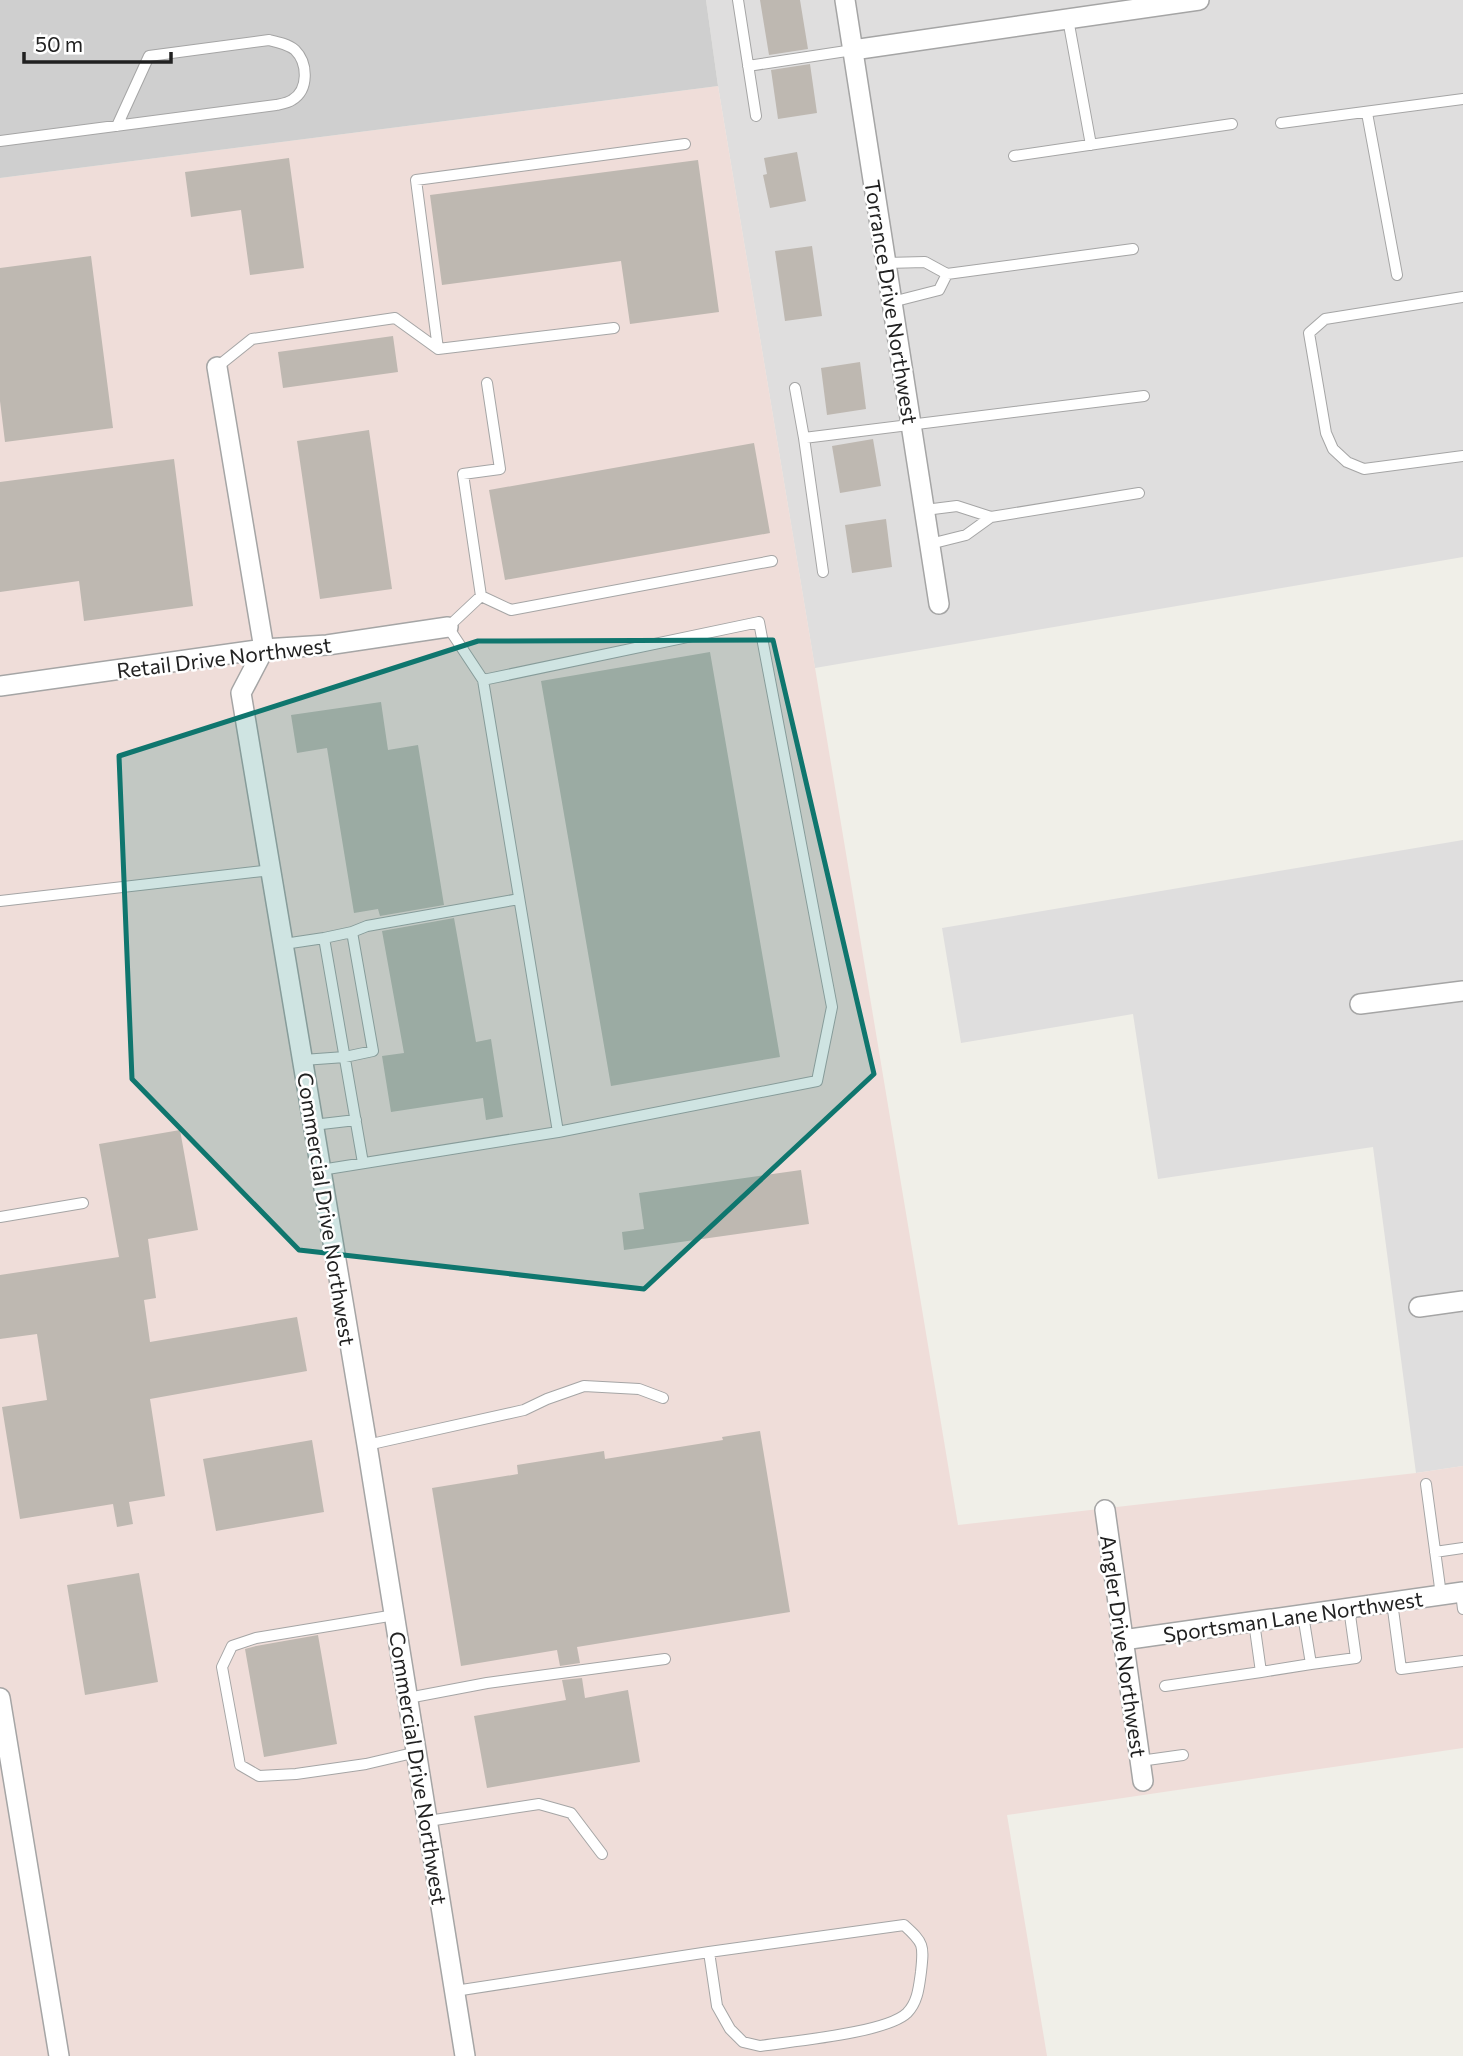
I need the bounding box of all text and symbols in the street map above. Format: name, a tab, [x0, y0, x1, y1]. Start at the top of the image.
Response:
scale bar	[24, 21, 172, 65]
text: 50 m	[35, 31, 83, 56]
street label: Torrance Drive Northwest	[860, 178, 924, 426]
street label: Retail Drive Northwest	[115, 631, 333, 683]
street label: Commercial Drive Northwest	[293, 1071, 361, 1347]
street label: Angler Drive Northwest	[1096, 1533, 1152, 1759]
street label: Sportsman Lane Northwest	[1161, 1585, 1425, 1647]
street label: Commercial Drive Northwest	[385, 1630, 453, 1906]

